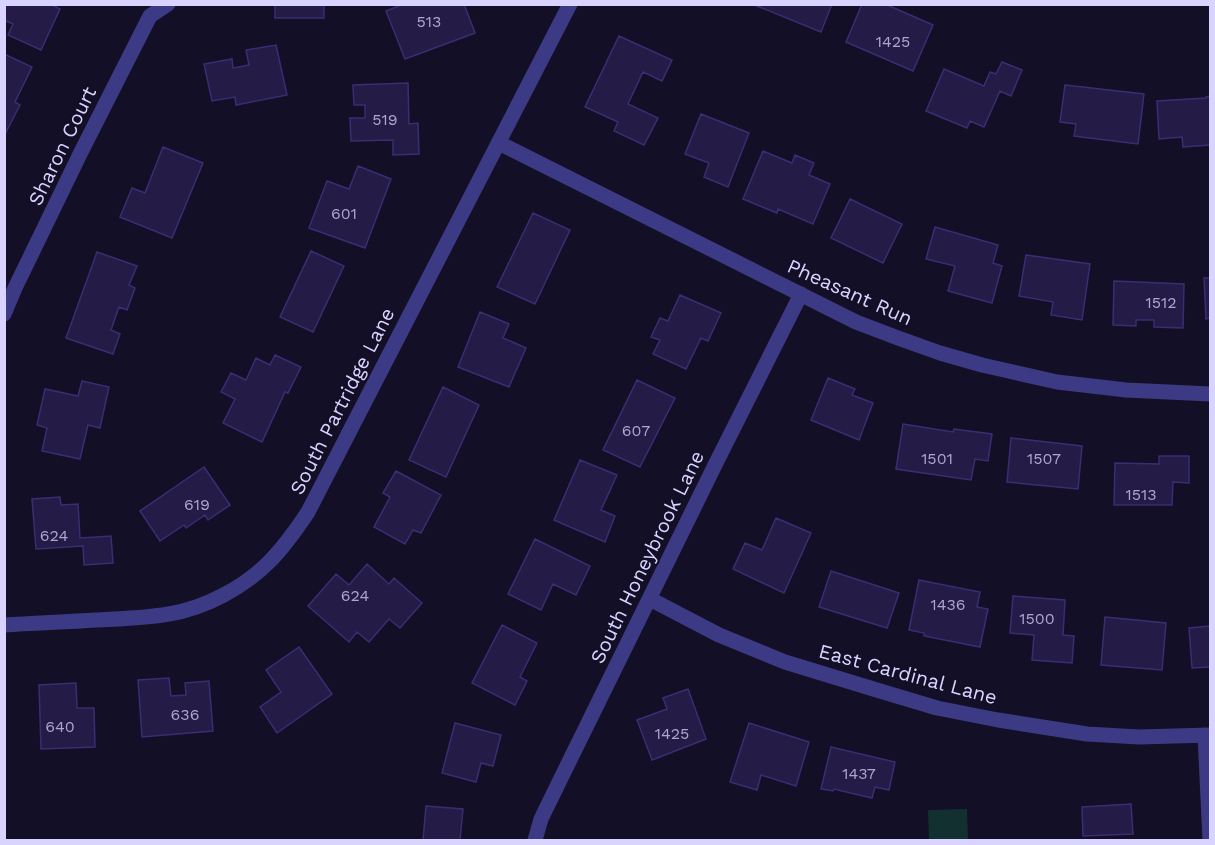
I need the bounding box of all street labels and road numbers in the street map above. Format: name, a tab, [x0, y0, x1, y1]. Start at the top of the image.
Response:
street label: Sharon Court	[23, 82, 101, 209]
street label: Pheasant Run	[784, 254, 916, 330]
street label: South Partridge Lane	[284, 304, 400, 498]
street label: South Honeybrook Lane	[585, 446, 709, 668]
street label: East Cardinal Lane	[816, 639, 1000, 709]

